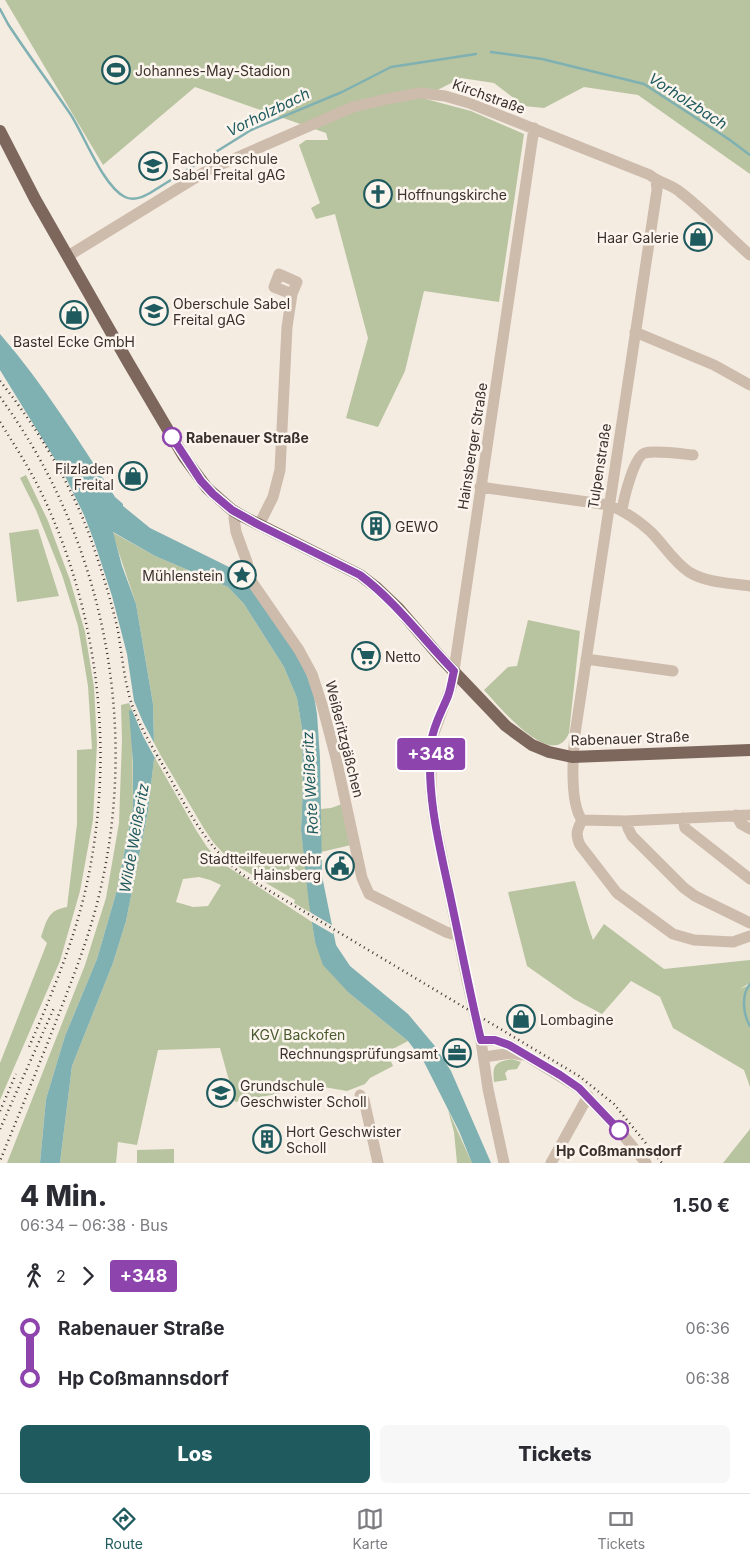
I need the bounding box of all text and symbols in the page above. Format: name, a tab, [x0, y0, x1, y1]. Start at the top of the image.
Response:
sports icon: Johannes-May-Stadion	[101, 55, 131, 85]
place label: Johannes-May-Stadion	[135, 62, 290, 79]
water label: Vorholzbach	[645, 68, 731, 134]
street label: Kirchstraße	[450, 75, 528, 117]
water label: Vorholzbach	[223, 84, 313, 140]
place label: Fachoberschule Sabel Freital gAG	[172, 150, 285, 183]
school or university icon: Fachoberschule Sabel Freital gAG	[138, 151, 168, 181]
church icon: Hoffnungskirche	[363, 179, 393, 209]
place label: Hoffnungskirche	[397, 186, 507, 203]
shop icon: Haar Galerie	[683, 222, 713, 252]
place label: Haar Galerie	[597, 229, 679, 246]
place label: Oberschule Sabel Freital gAG	[173, 295, 290, 328]
school or university icon: Oberschule Sabel Freital gAG	[139, 296, 169, 326]
shop icon: Bastel Ecke GmbH	[59, 300, 89, 330]
place label: Bastel Ecke GmbH	[13, 333, 135, 350]
street label: Hainsberger Straße	[454, 381, 490, 511]
street label: Tulpenstraße	[584, 422, 614, 510]
marker: Rabenauer Straße	[162, 427, 182, 447]
place label: Rabenauer Straße	[186, 429, 309, 446]
place label: Filzladen Freital	[55, 460, 114, 493]
shop icon: Filzladen Freital	[118, 461, 148, 491]
building icon: GEWO	[361, 511, 391, 541]
place label: GEWO	[395, 518, 438, 535]
place icon: Mühlenstein	[227, 560, 257, 590]
place label: Mühlenstein	[142, 567, 223, 584]
supermarket icon: Netto	[351, 641, 381, 671]
place label: Netto	[385, 648, 421, 665]
street label: Weißeritzgäßchen	[322, 679, 368, 799]
street label: Rabenauer Straße	[570, 727, 690, 749]
water label: Rote Weißeritz	[298, 731, 322, 835]
line badge: +348	[396, 738, 466, 770]
text: +348	[407, 743, 455, 764]
water label: Wilde Weißeritz	[115, 782, 153, 894]
place label: Stadtteilfeuerwehr Hainsberg	[199, 850, 321, 883]
public building icon: Stadtteilfeuerwehr Hainsberg	[325, 851, 355, 881]
shop icon: Lombagine	[506, 1004, 536, 1034]
place label: Lombagine	[540, 1011, 614, 1028]
park label: KGV Backofen	[251, 1026, 345, 1043]
office icon: Rechnungsprüfungsamt	[442, 1038, 472, 1068]
place label: Rechnungsprüfungsamt	[279, 1045, 438, 1062]
place label: Grundschule Geschwister Scholl	[240, 1077, 367, 1110]
school or university icon: Grundschule Geschwister Scholl	[206, 1078, 236, 1108]
marker: Hp Coßmannsdorf	[609, 1120, 629, 1140]
place label: Hort Geschwister Scholl	[286, 1123, 401, 1156]
building icon: Hort Geschwister Scholl	[252, 1124, 282, 1154]
place label: Hp Coßmannsdorf	[556, 1142, 682, 1159]
text: 4 Min.	[20, 1179, 107, 1213]
text: 1.50 €	[673, 1194, 730, 1217]
text: 06:34 – 06:38 · Bus	[20, 1215, 168, 1235]
icon: walk	[20, 1262, 48, 1290]
icon: forward	[74, 1262, 102, 1290]
text: +348	[120, 1265, 167, 1286]
text: 2	[56, 1266, 66, 1286]
text: Rabenauer Straße	[58, 1317, 225, 1340]
text: 06:36	[686, 1318, 730, 1338]
text: Hp Coßmannsdorf	[58, 1367, 229, 1390]
text: 06:38	[686, 1368, 730, 1388]
button: Los	[20, 1425, 370, 1483]
button: Tickets	[380, 1425, 730, 1483]
tab: Route	[105, 1505, 143, 1552]
tab: Karte	[352, 1505, 388, 1552]
tab: Tickets	[597, 1505, 645, 1552]

